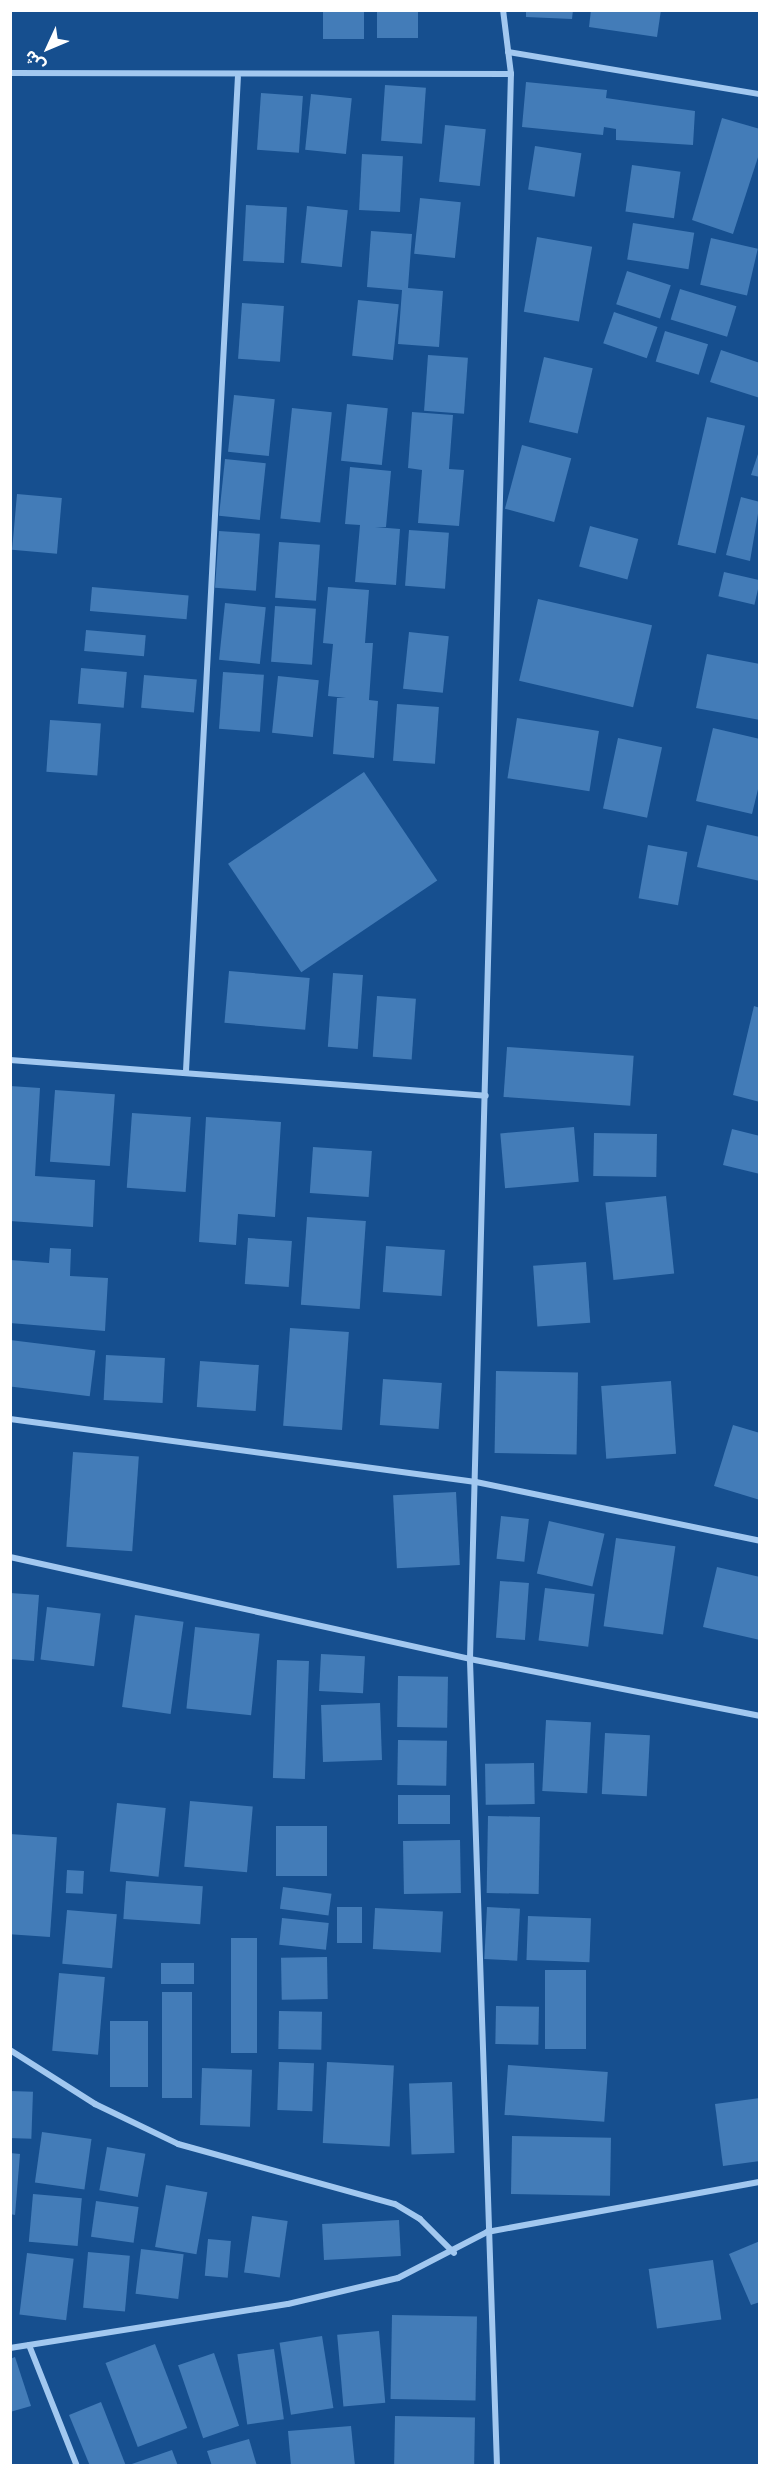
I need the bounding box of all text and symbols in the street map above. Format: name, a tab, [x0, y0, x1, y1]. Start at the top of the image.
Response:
north arrow	[18, 18, 78, 78]
text: ش	[20, 46, 49, 75]

